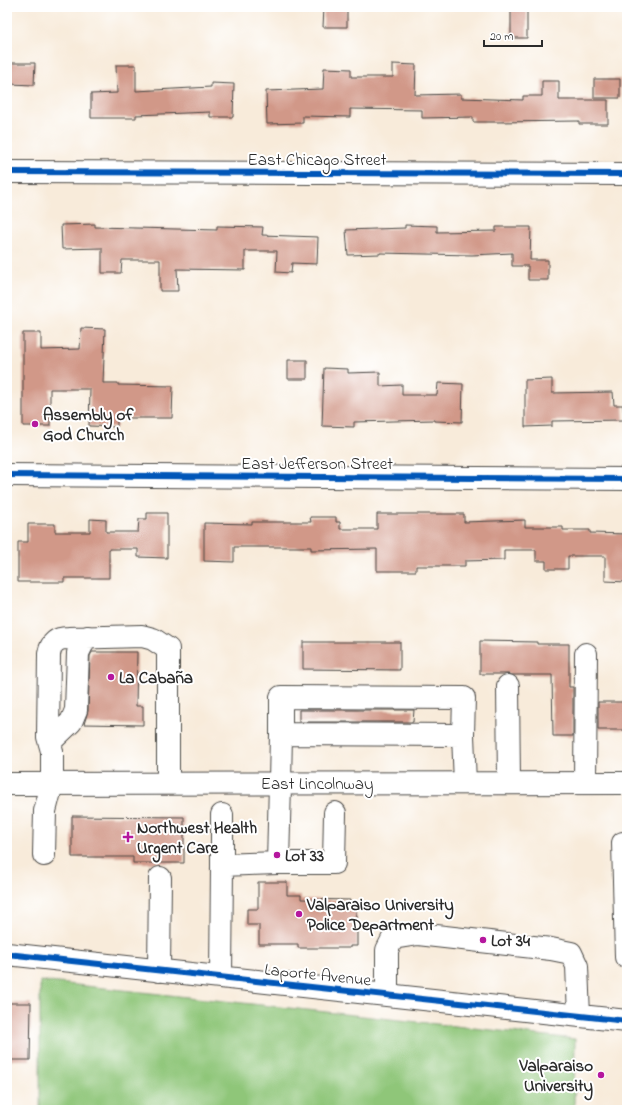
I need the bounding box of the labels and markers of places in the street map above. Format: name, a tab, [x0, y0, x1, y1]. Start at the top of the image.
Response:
place label: Assembly of God Church	[43, 403, 134, 448]
marker: Assembly of God Church	[30, 419, 40, 429]
place label: La Cabaña	[119, 666, 193, 691]
marker: La Cabaña	[106, 672, 116, 682]
place label: Northwest Health Urgent Care	[137, 816, 257, 863]
marker: Northwest Health Urgent Care	[122, 831, 134, 843]
place label: Lot 33	[285, 844, 324, 869]
marker: Lot 33	[272, 850, 282, 860]
place label: Valparaiso University Police Department	[306, 893, 454, 938]
marker: Valparaiso University Police Department	[294, 909, 304, 919]
place label: Lot 34	[491, 929, 531, 954]
marker: Lot 34	[478, 935, 488, 945]
place label: Valparaiso University	[519, 1054, 594, 1101]
marker: Valparaiso University	[596, 1070, 606, 1080]

